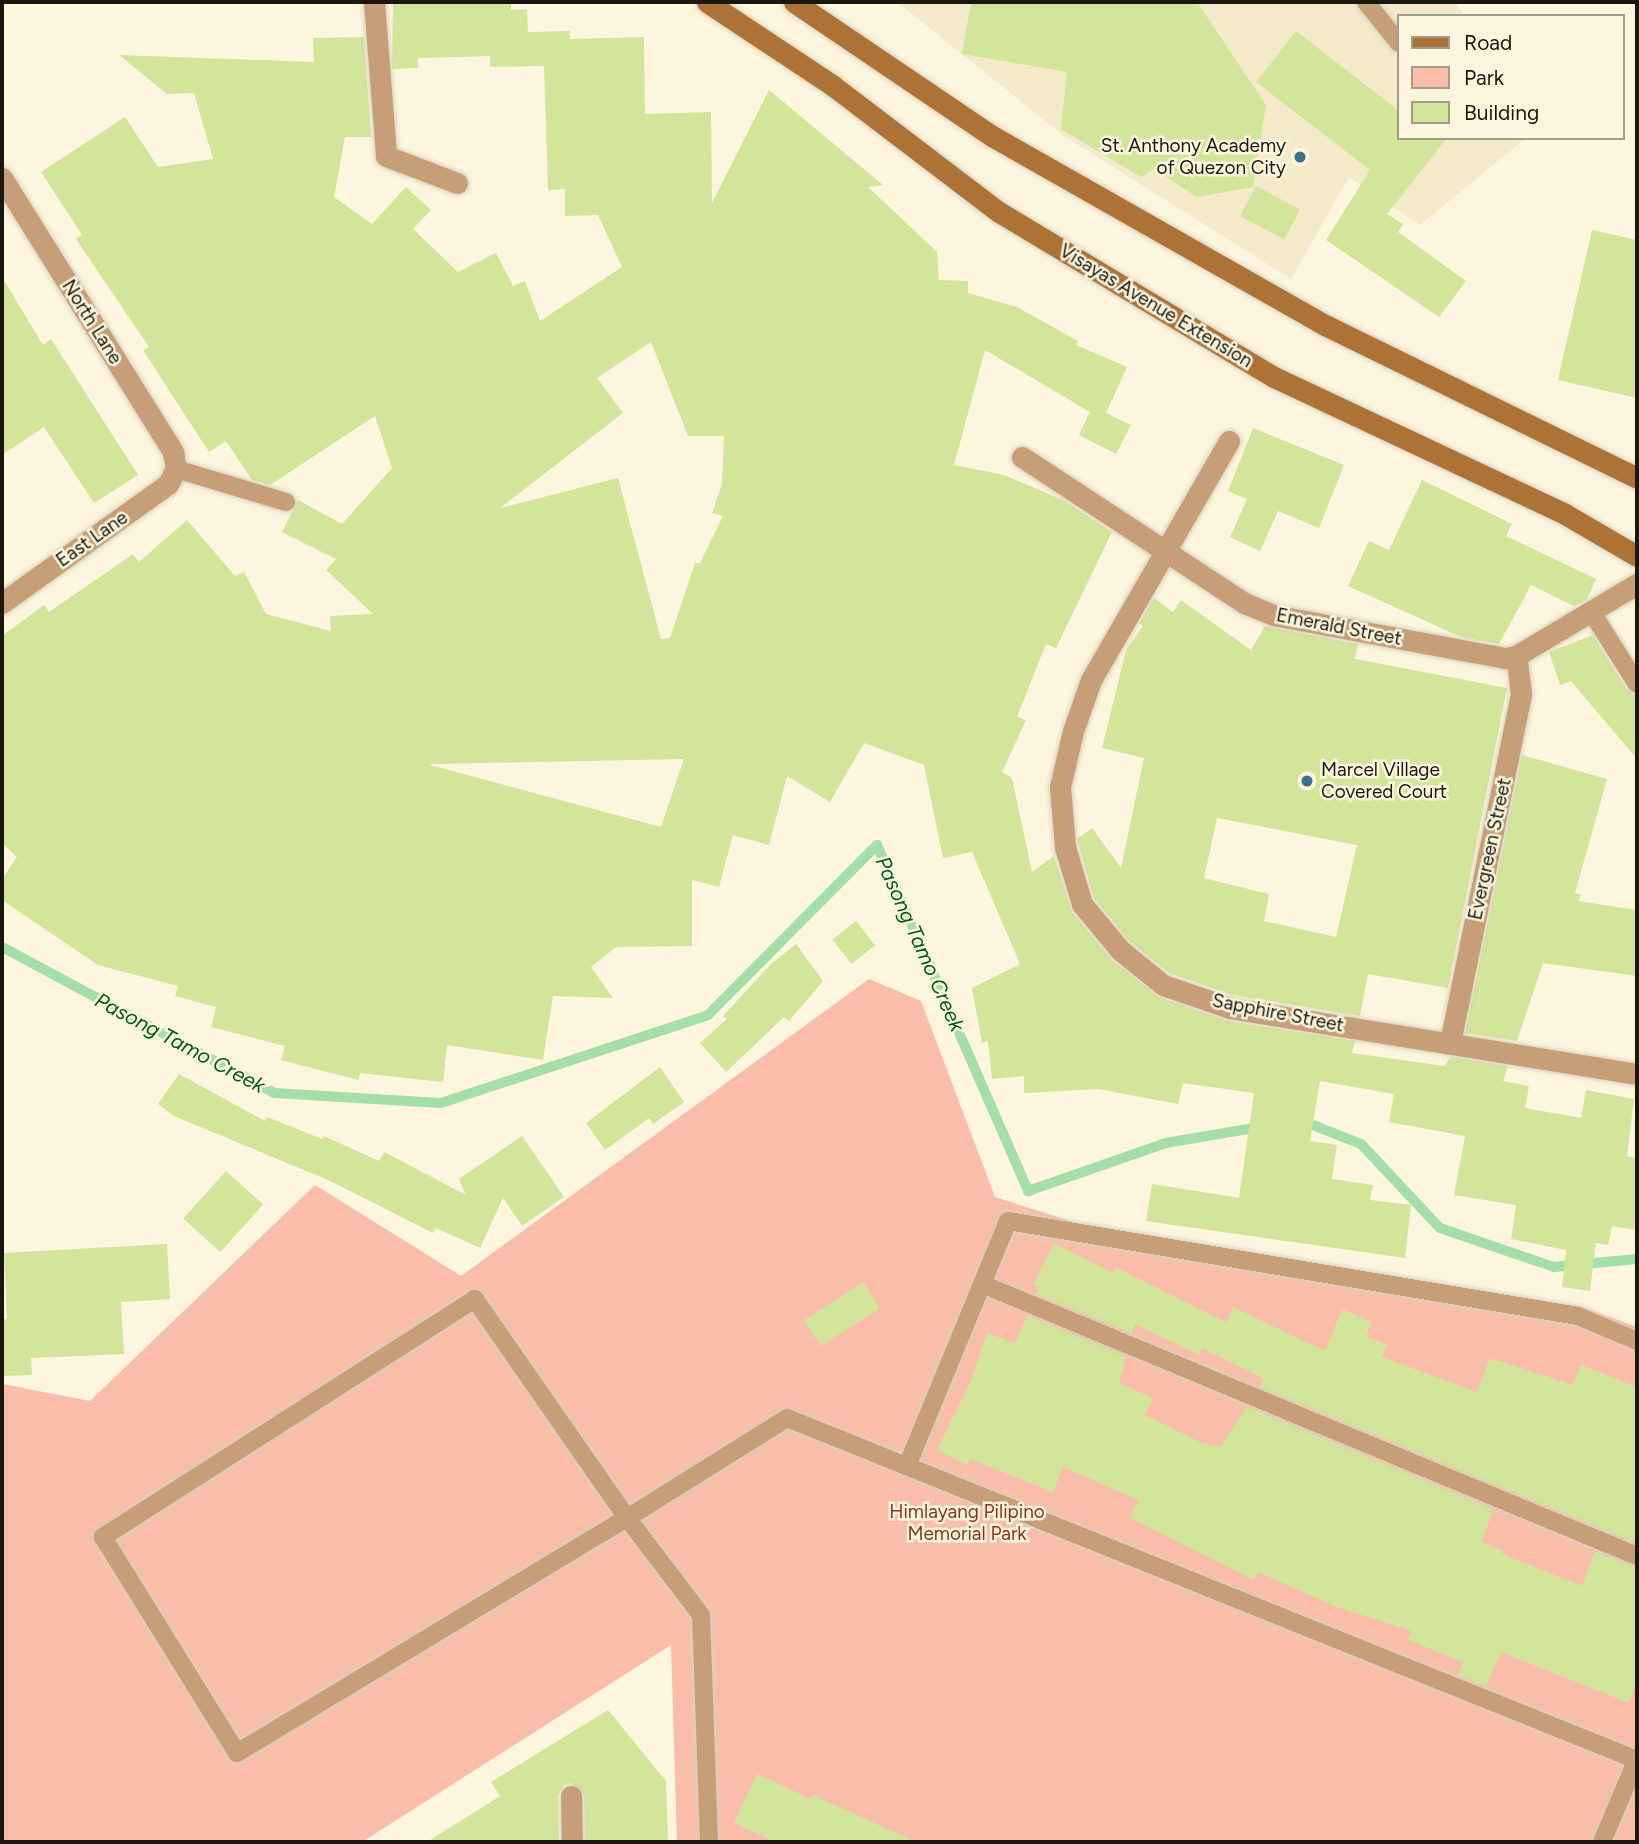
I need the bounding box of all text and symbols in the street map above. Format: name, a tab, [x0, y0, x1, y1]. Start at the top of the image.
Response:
legend	[1398, 14, 1625, 140]
text: Road	[1464, 30, 1512, 55]
text: Park	[1464, 65, 1504, 90]
text: Building	[1464, 100, 1539, 125]
place label: St. Anthony Academy of Quezon City	[1101, 135, 1286, 179]
marker: St. Anthony Academy of Quezon City	[1292, 149, 1308, 165]
street label: Visayas Avenue Extension	[1055, 239, 1257, 373]
street label: North Lane	[57, 276, 127, 368]
street label: East Lane	[52, 506, 132, 572]
street label: Emerald Street	[1274, 604, 1404, 650]
place label: Marcel Village Covered Court	[1321, 759, 1447, 803]
marker: Marcel Village Covered Court	[1299, 773, 1315, 789]
street label: Evergreen Street	[1464, 776, 1516, 922]
water label: Pasong Tamo Creek	[870, 853, 970, 1035]
water label: Pasong Tamo Creek	[91, 988, 269, 1098]
street label: Sapphire Street	[1210, 989, 1346, 1037]
park label: Himlayang Pilipino Memorial Park	[889, 1501, 1045, 1545]

